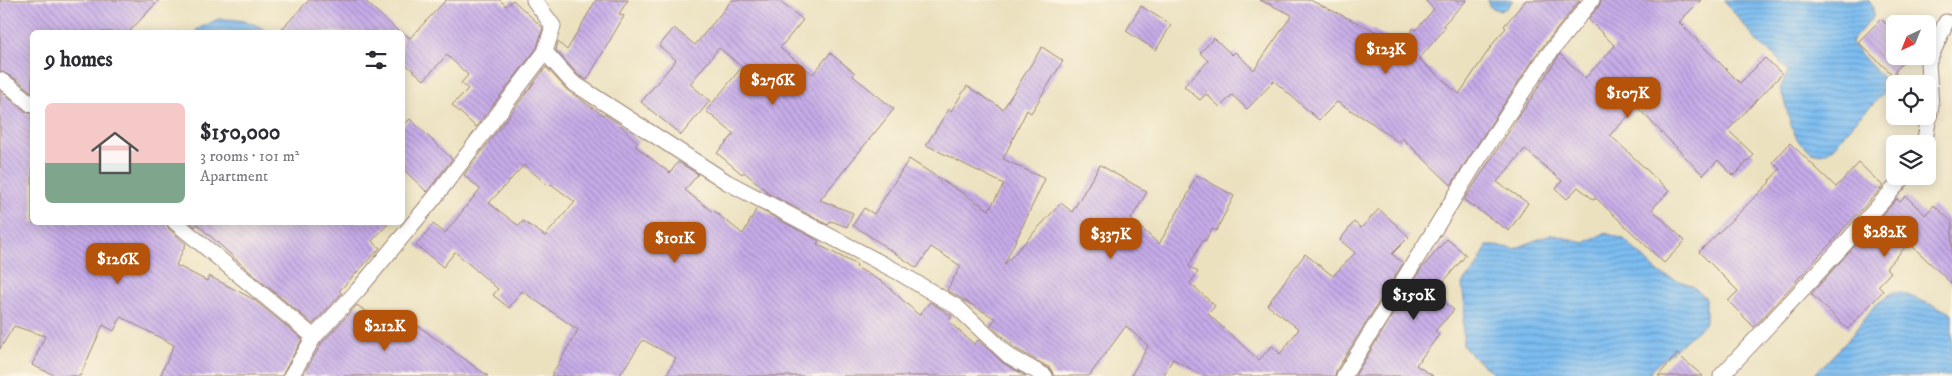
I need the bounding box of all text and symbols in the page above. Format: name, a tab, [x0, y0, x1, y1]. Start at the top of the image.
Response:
north arrow	[1886, 15, 1936, 65]
map controls	[1886, 15, 1936, 185]
pin: $123K	[1351, 32, 1421, 75]
text: $123K	[1366, 39, 1406, 59]
icon: filters	[362, 46, 390, 74]
text: 9 homes	[45, 47, 113, 73]
pin: $276K	[738, 64, 808, 106]
text: $276K	[751, 70, 795, 90]
button: locate	[1886, 75, 1936, 125]
pin: $107K	[1593, 76, 1663, 119]
text: $107K	[1607, 83, 1649, 103]
text: $150,000	[200, 120, 280, 146]
icon: home	[85, 123, 145, 183]
button: layers	[1886, 135, 1936, 185]
text: 3 rooms · 101 m²	[200, 146, 299, 166]
text: Apartment	[200, 166, 268, 186]
pin: $282K	[1850, 216, 1920, 258]
pin: $337K	[1076, 218, 1146, 260]
pin: $101K	[640, 222, 710, 264]
text: $282K	[1863, 222, 1907, 242]
text: $337K	[1091, 224, 1131, 244]
text: $101K	[655, 228, 695, 248]
pin: $126K	[83, 242, 153, 285]
text: $126K	[97, 249, 139, 269]
pin: $150K	[1379, 278, 1449, 321]
text: $150K	[1393, 285, 1435, 305]
pin: $212K	[350, 310, 420, 352]
text: $212K	[364, 316, 406, 336]

